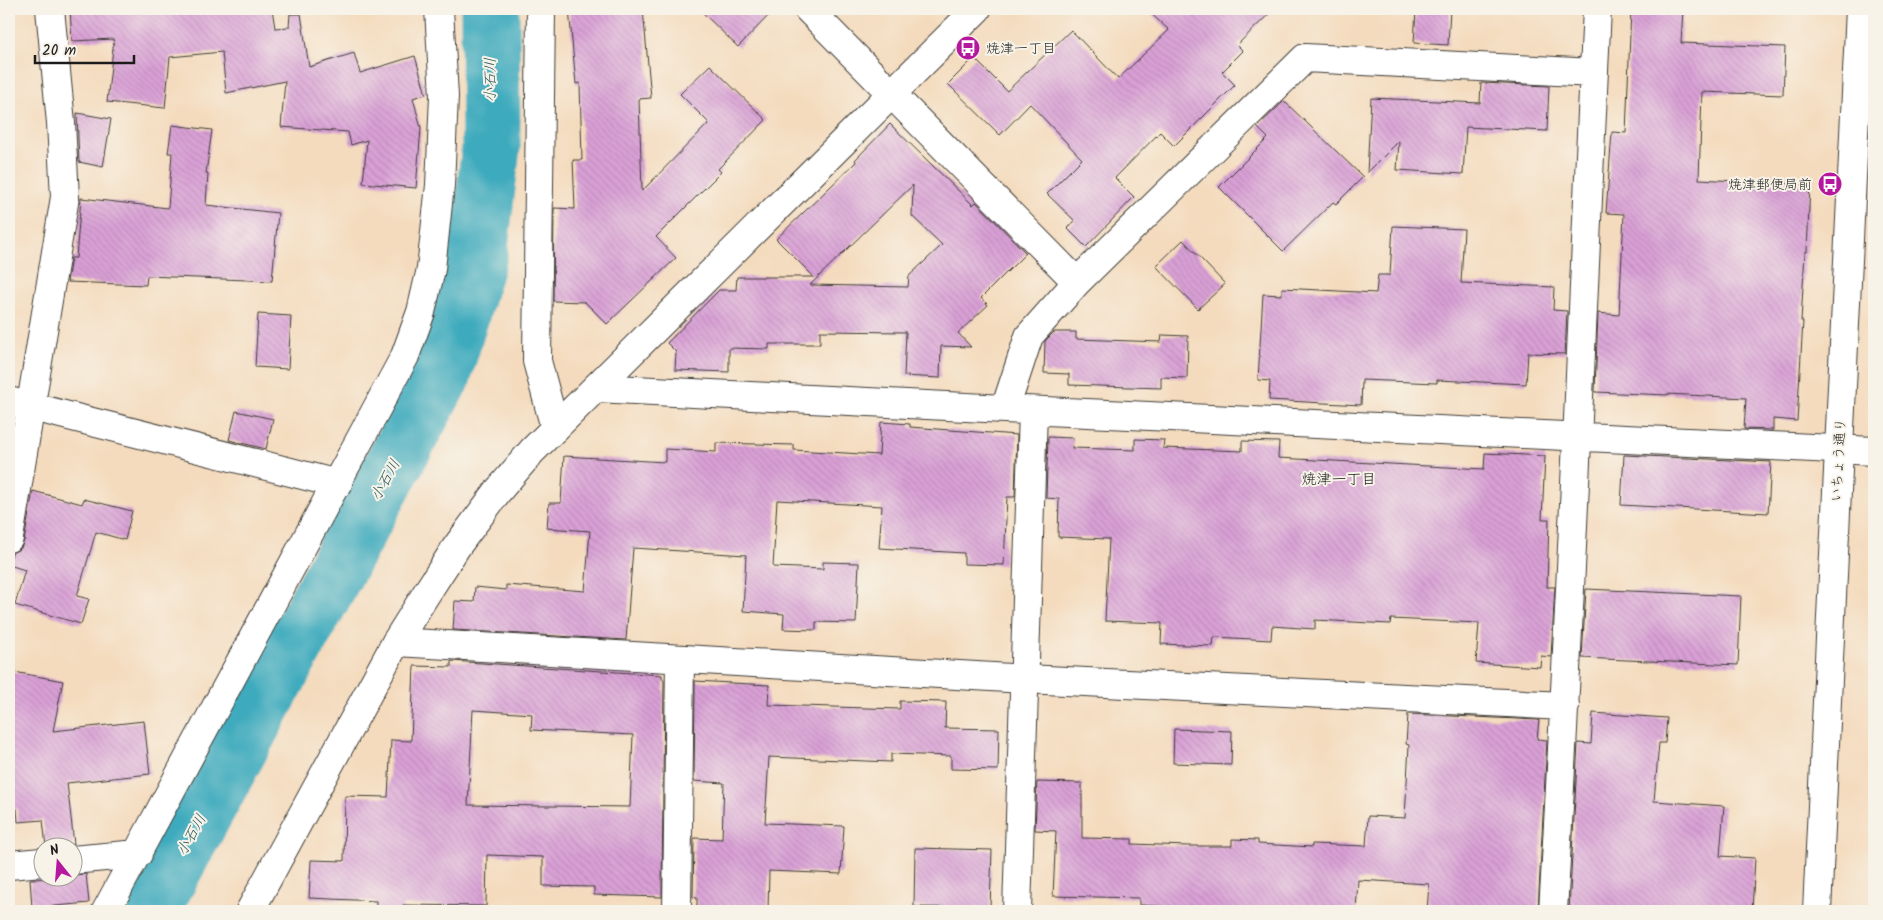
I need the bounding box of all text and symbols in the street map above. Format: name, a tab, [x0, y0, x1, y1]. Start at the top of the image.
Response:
scale bar	[35, 32, 134, 64]
bus stop icon: 焼津一丁目	[955, 35, 981, 61]
place label: 焼津一丁目	[986, 38, 1056, 60]
text: 20 m	[42, 39, 76, 63]
water label: 小石川	[479, 57, 503, 103]
bus stop icon: 焼津郵便局前	[1817, 171, 1843, 197]
place label: 焼津郵便局前	[1728, 174, 1812, 196]
street label: いちょう通り	[1826, 418, 1852, 503]
water label: 小石川	[364, 455, 407, 506]
district label: 焼津一丁目	[1301, 468, 1377, 492]
water label: 小石川	[170, 810, 213, 861]
north arrow	[32, 838, 82, 888]
text: N	[47, 839, 62, 862]

